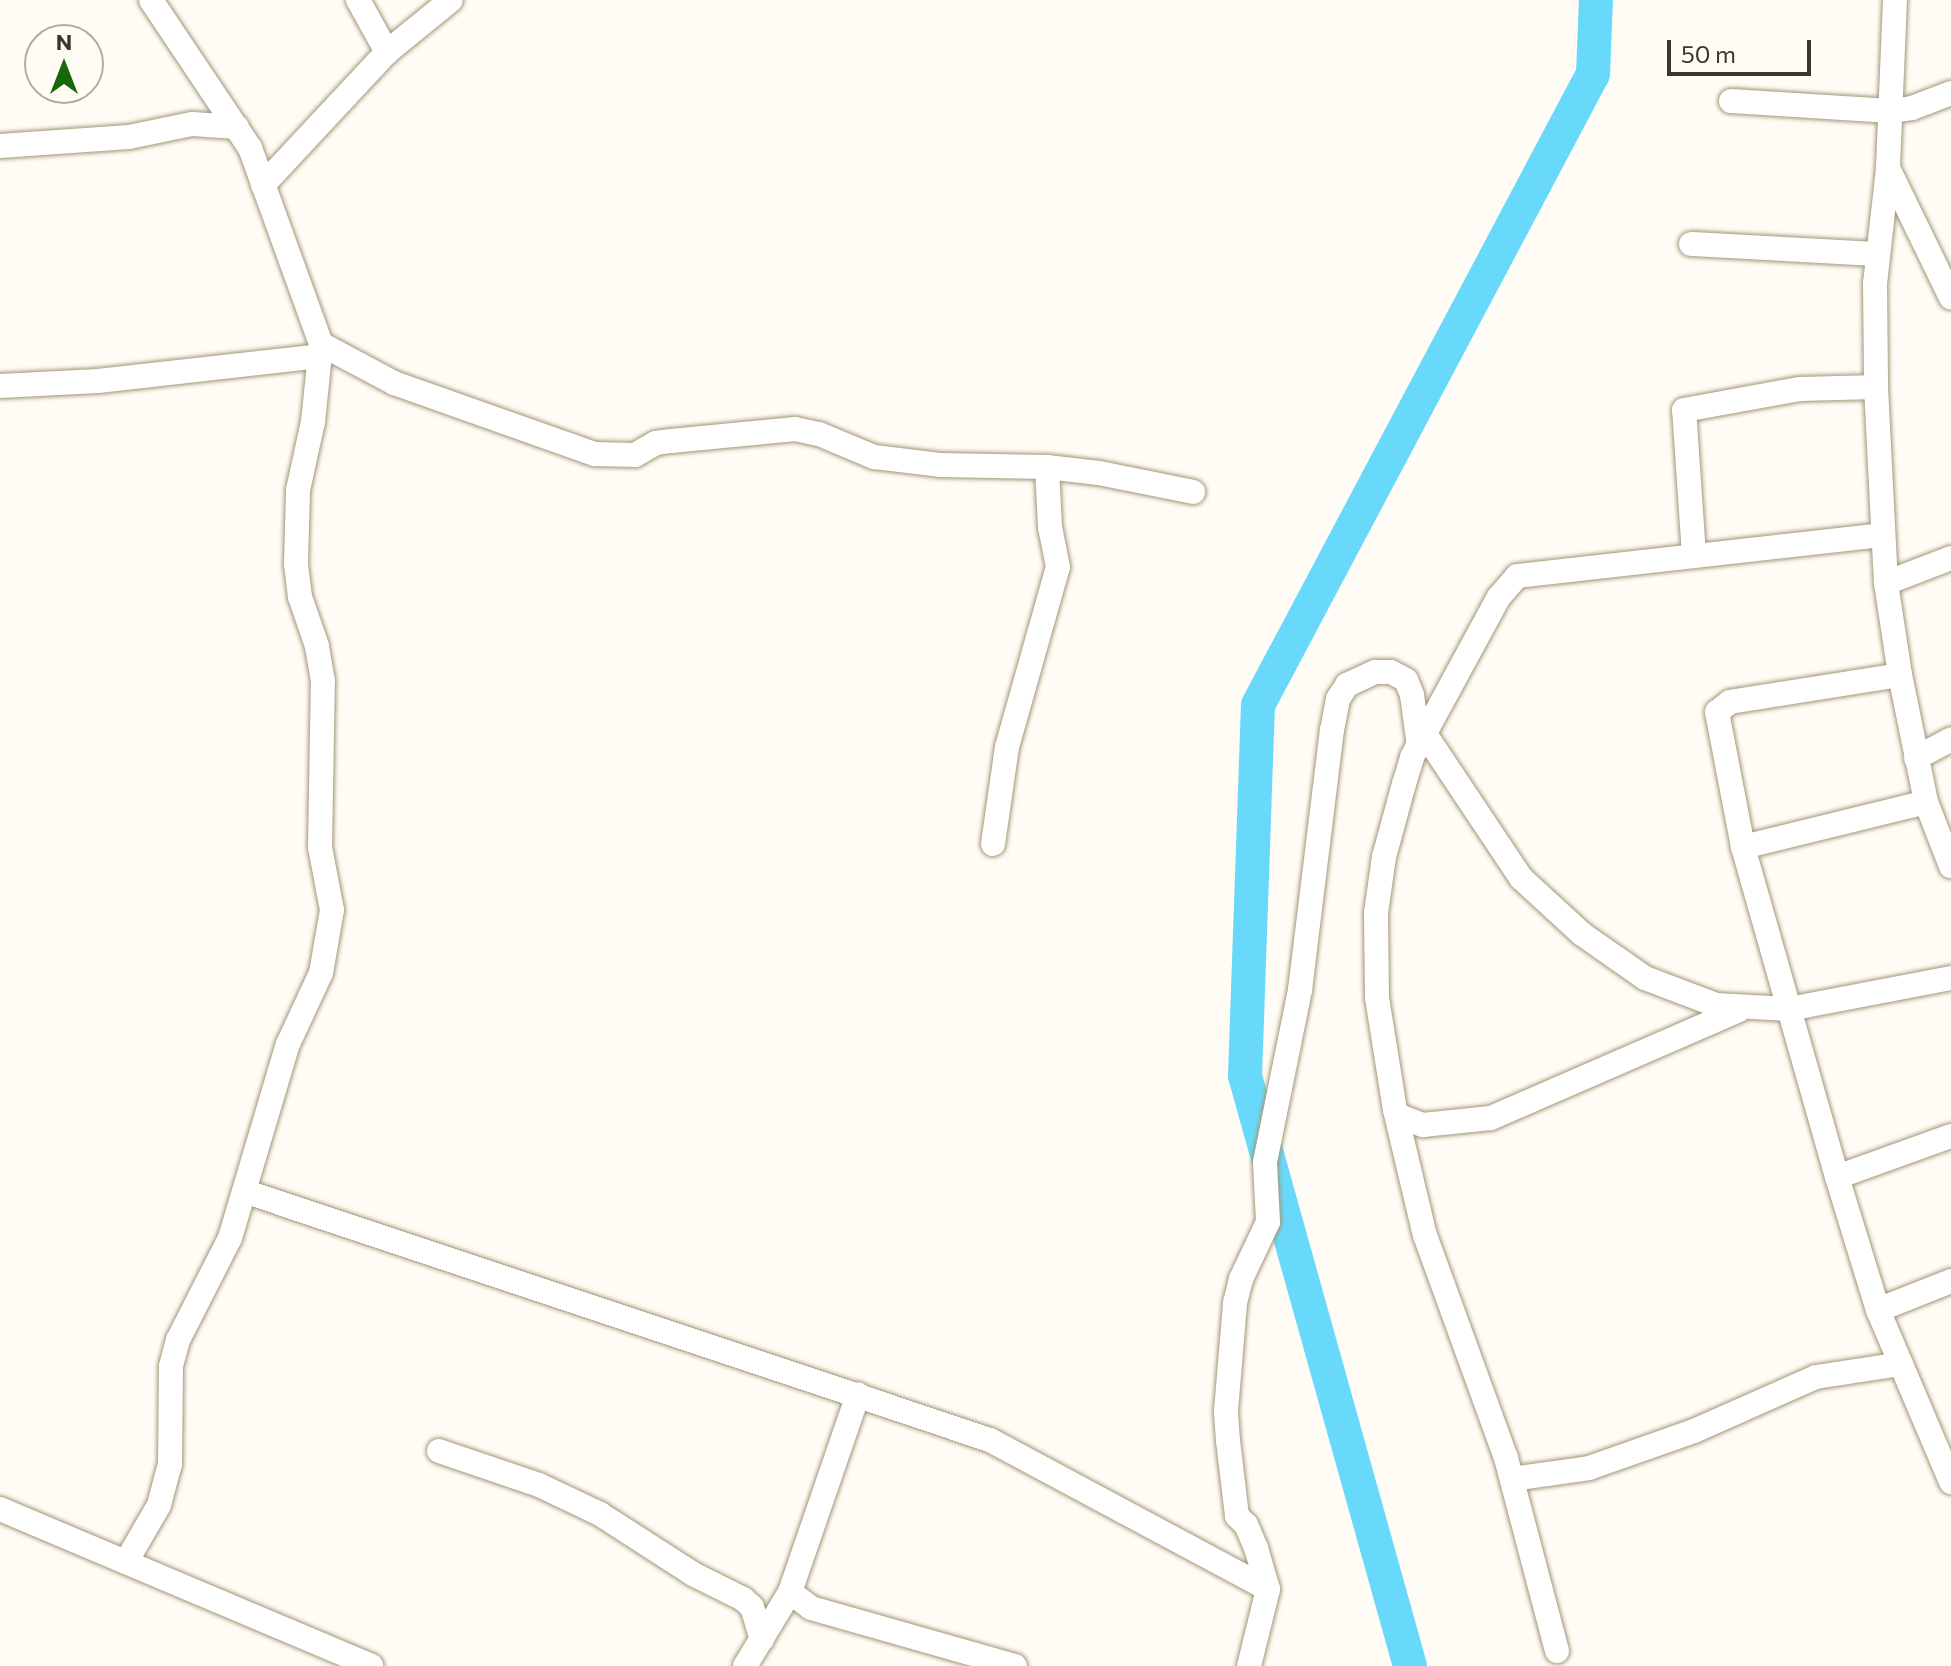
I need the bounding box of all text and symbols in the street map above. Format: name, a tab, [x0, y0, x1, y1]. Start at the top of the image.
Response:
north arrow	[24, 24, 104, 104]
scale bar	[1671, 24, 1815, 74]
text: N	[56, 28, 72, 55]
text: 50 m	[1681, 39, 1736, 68]

